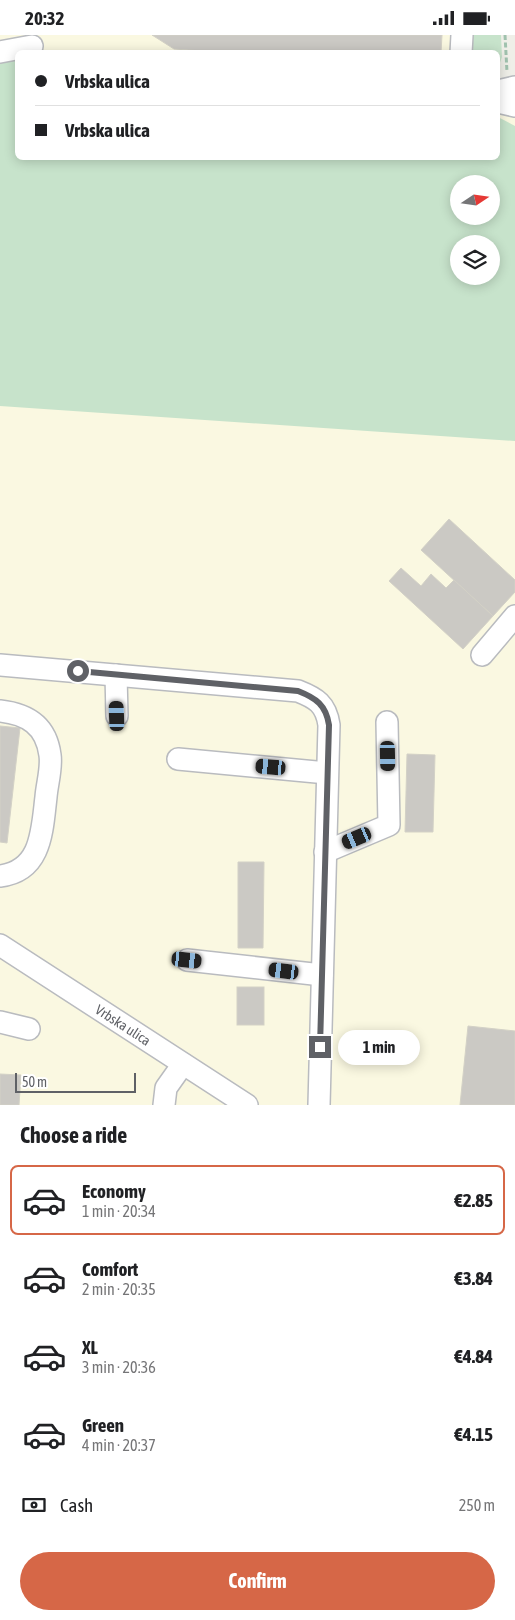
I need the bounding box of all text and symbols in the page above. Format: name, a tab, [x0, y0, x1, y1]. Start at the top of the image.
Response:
text: 20:32	[25, 7, 64, 29]
text: Vrbska ulica	[65, 70, 150, 92]
text: Vrbska ulica	[65, 119, 150, 141]
north arrow	[450, 175, 500, 225]
map controls	[450, 175, 500, 285]
button: layers	[450, 235, 500, 285]
route start	[67, 660, 89, 682]
car	[108, 701, 125, 731]
car	[380, 741, 395, 771]
car	[255, 758, 286, 776]
car	[340, 825, 373, 851]
car	[171, 951, 202, 969]
car	[268, 962, 299, 980]
street label: Vrbska ulica	[92, 1001, 154, 1049]
callout: 1 min	[338, 1029, 420, 1065]
route end	[309, 1036, 331, 1058]
text: 1 min	[363, 1038, 395, 1056]
scale bar	[15, 1070, 136, 1093]
text: 50 m	[22, 1074, 47, 1090]
text: Choose a ride	[20, 1122, 127, 1148]
icon: car	[22, 1178, 67, 1223]
text: Economy	[82, 1180, 146, 1202]
text: €2.85	[454, 1189, 493, 1211]
text: 1 min · 20:34	[82, 1202, 156, 1220]
icon: car	[22, 1256, 67, 1301]
text: Comfort	[82, 1258, 138, 1280]
text: €3.84	[454, 1267, 493, 1289]
text: 2 min · 20:35	[82, 1280, 156, 1298]
icon: car	[22, 1334, 67, 1379]
text: XL	[82, 1336, 98, 1358]
text: €4.84	[454, 1345, 493, 1367]
text: 3 min · 20:36	[82, 1358, 156, 1376]
icon: car	[22, 1412, 67, 1457]
text: Green	[82, 1414, 124, 1436]
text: €4.15	[454, 1423, 493, 1445]
text: 4 min · 20:37	[82, 1436, 156, 1454]
icon: cash	[20, 1491, 48, 1519]
text: Cash	[60, 1494, 93, 1516]
text: 250 m	[459, 1496, 495, 1514]
button: Confirm	[20, 1552, 495, 1610]

